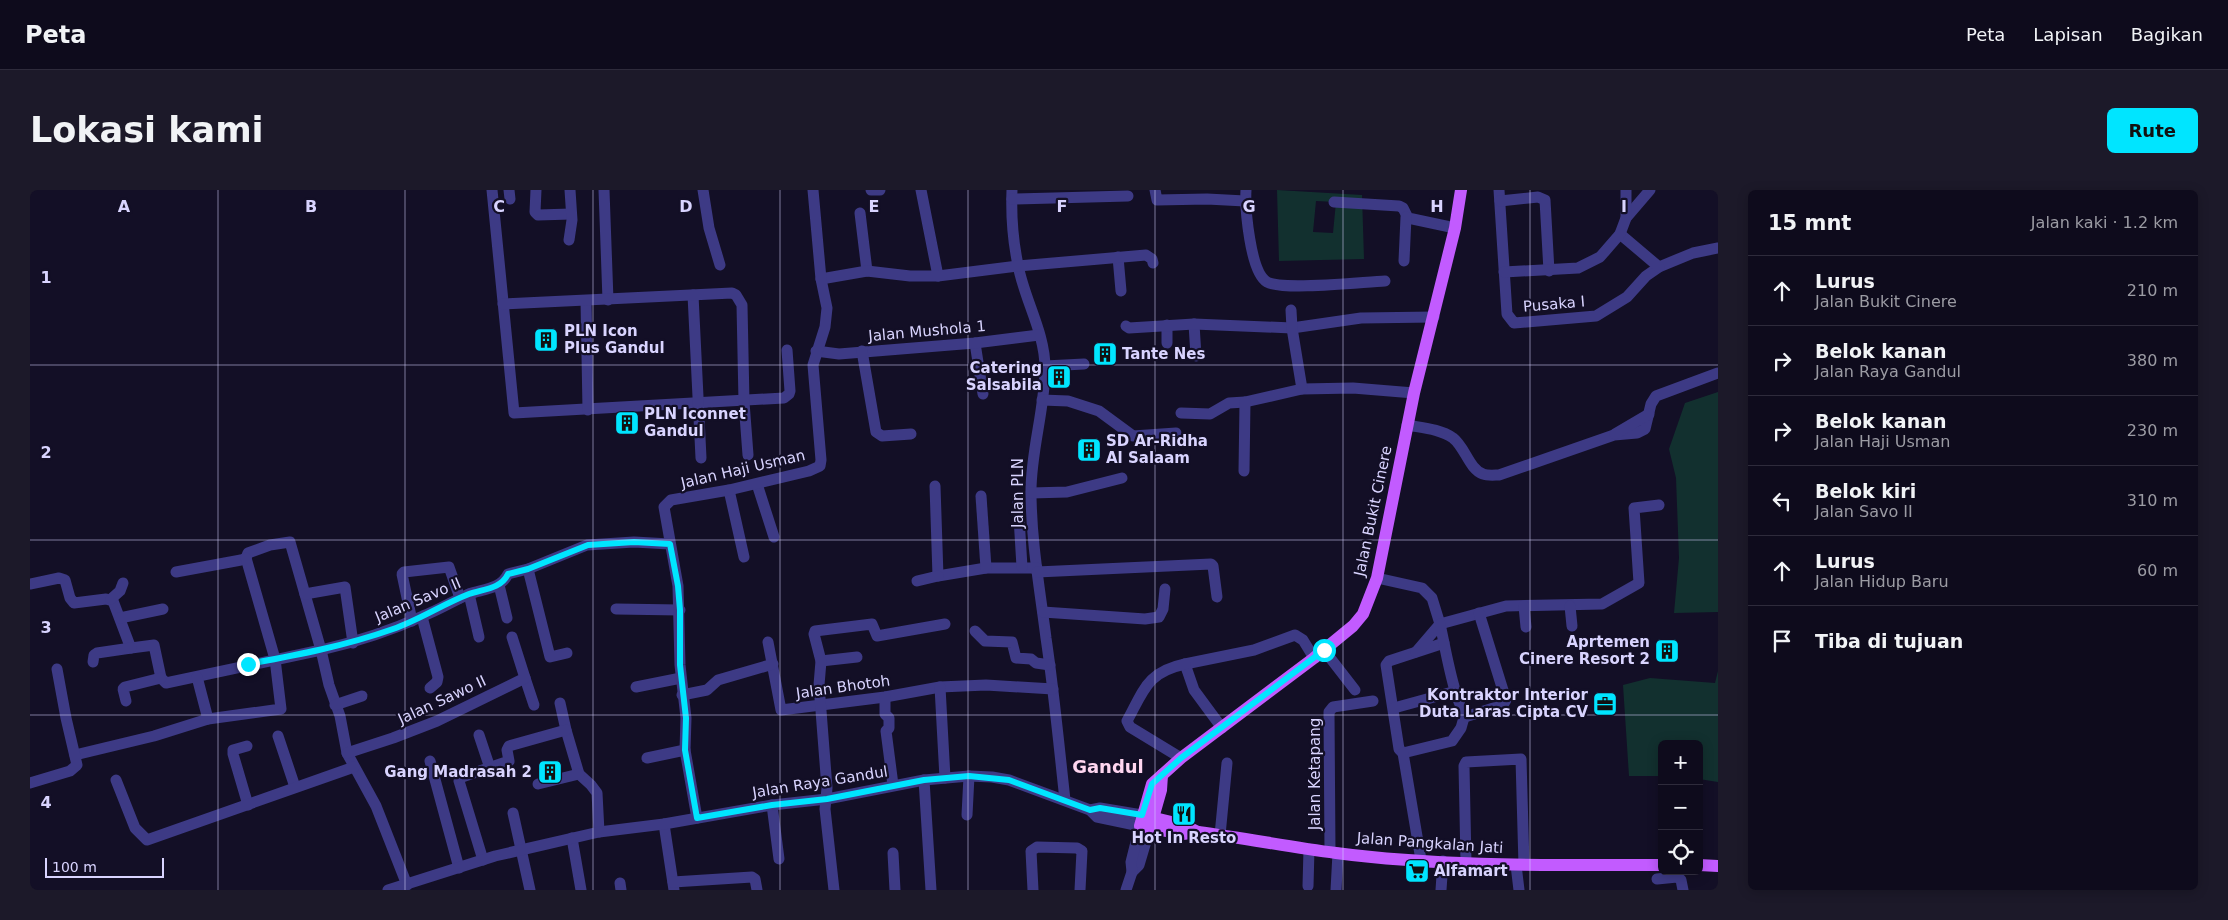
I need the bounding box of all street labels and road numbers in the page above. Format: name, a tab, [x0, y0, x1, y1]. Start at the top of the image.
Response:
street label: Pusaka I	[1522, 292, 1586, 316]
street label: Jalan Mushola 1	[867, 317, 986, 345]
street label: Jalan Bukit Cinere	[1350, 444, 1396, 579]
street label: Jalan Haji Usman	[678, 446, 807, 492]
street label: Jalan PLN	[1009, 458, 1027, 529]
street label: Jalan Savo II	[371, 574, 464, 627]
street label: Jalan Bhotoh	[794, 671, 891, 703]
street label: Jalan Sawo II	[394, 672, 489, 729]
street label: Jalan Ketapang	[1306, 718, 1324, 831]
street label: Jalan Raya Gandul	[750, 762, 889, 802]
street label: Jalan Pangkalan Jati	[1355, 829, 1504, 857]

